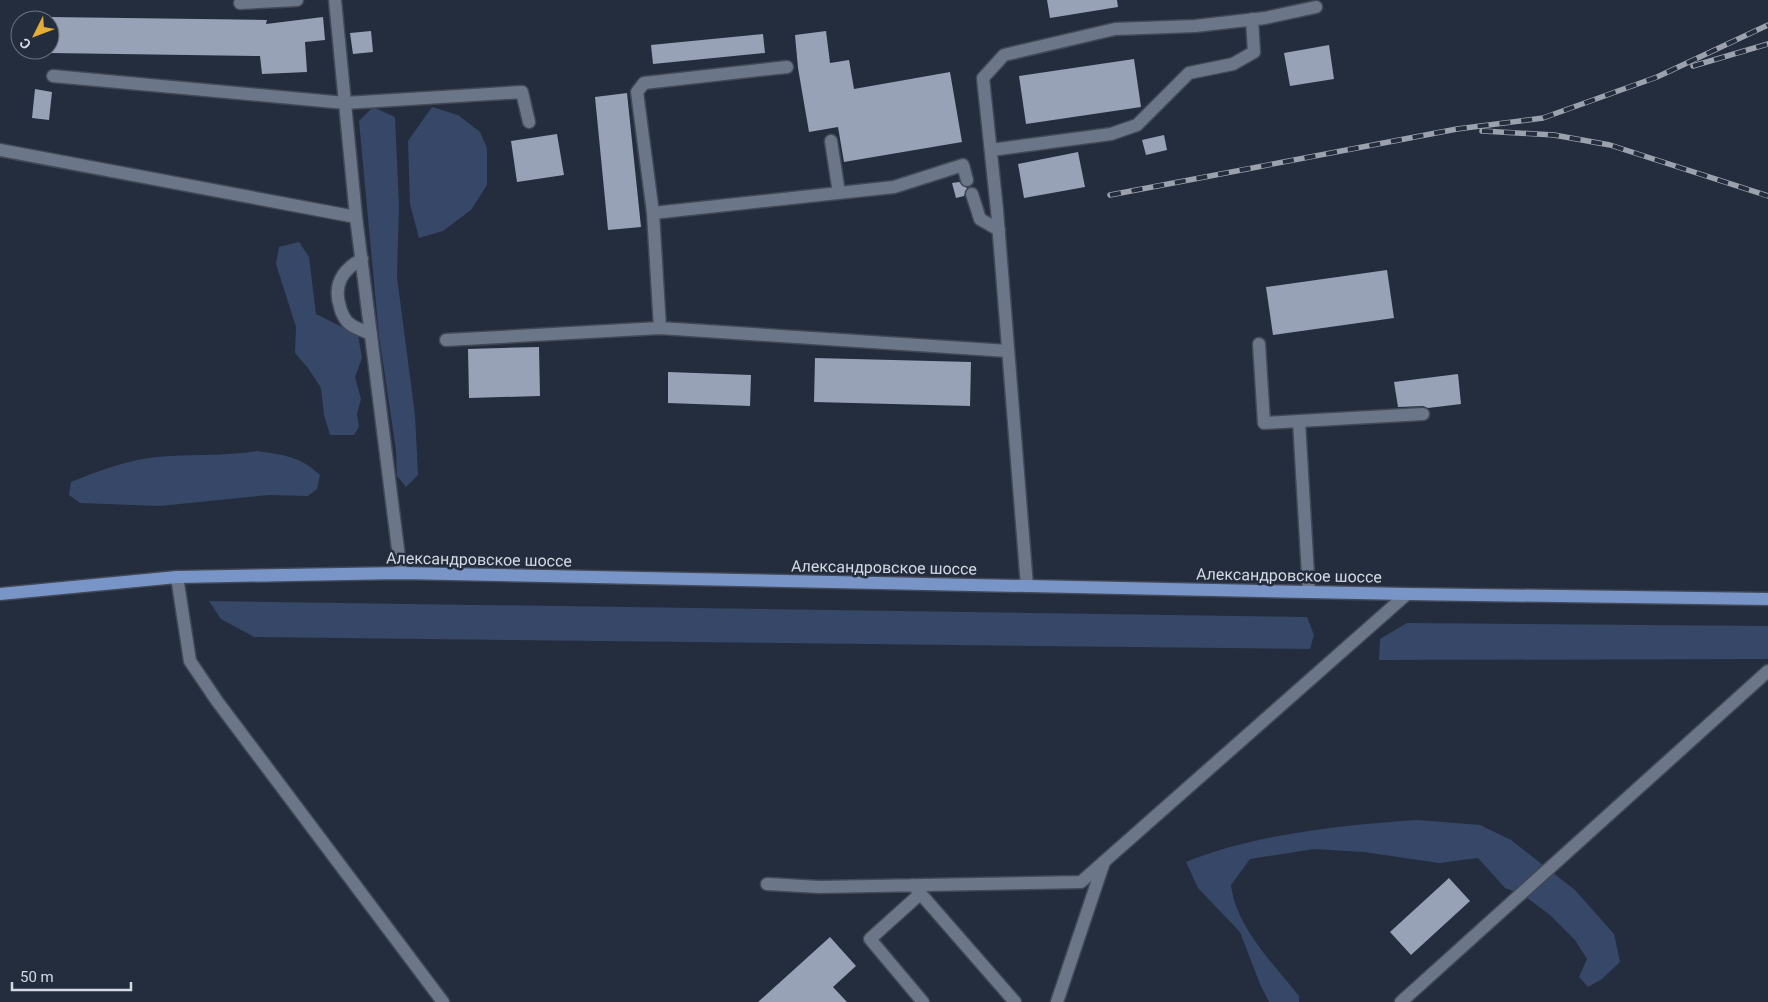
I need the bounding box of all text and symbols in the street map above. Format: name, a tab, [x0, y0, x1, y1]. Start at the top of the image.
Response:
north arrow	[10, 10, 60, 60]
text: С	[16, 35, 34, 52]
street label: Александровское шоссе	[386, 548, 572, 571]
street label: Александровское шоссе	[791, 556, 977, 579]
street label: Александровское шоссе	[1196, 564, 1382, 587]
scale bar	[12, 960, 131, 992]
text: 50 m	[20, 968, 54, 986]

